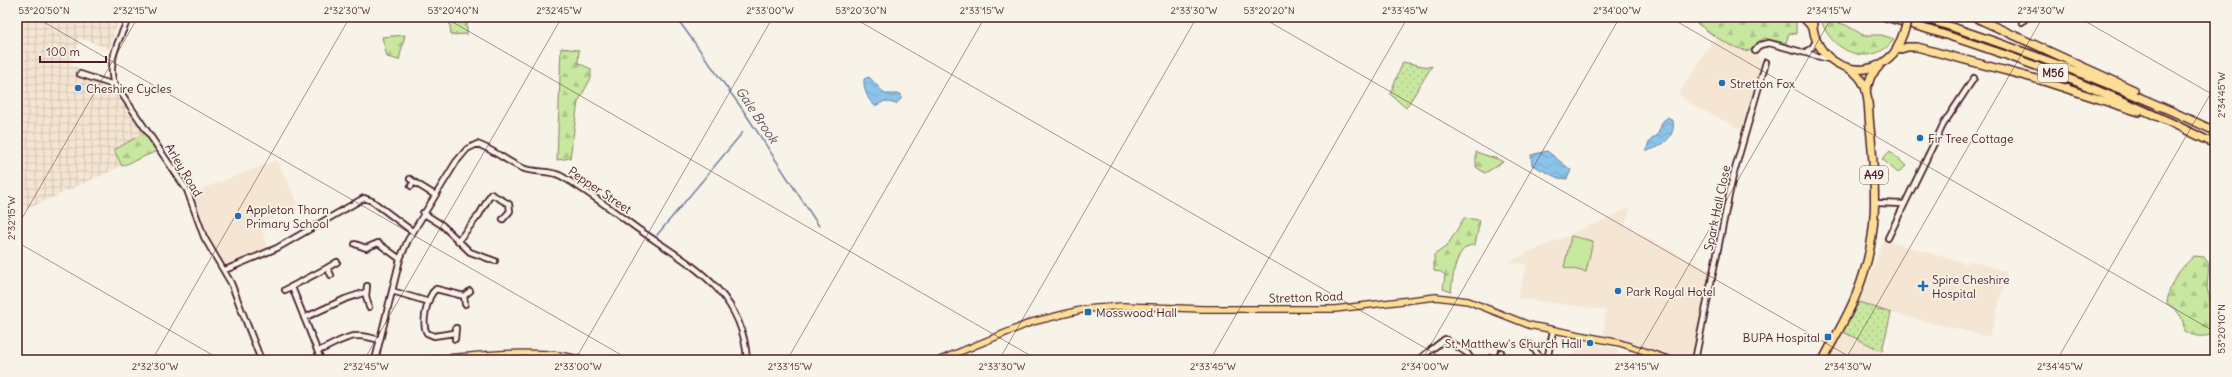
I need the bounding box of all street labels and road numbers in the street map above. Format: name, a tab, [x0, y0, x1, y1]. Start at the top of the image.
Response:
road number: M56	[2038, 64, 2068, 82]
street label: Arley Road	[162, 141, 206, 199]
street label: Pepper Street	[565, 163, 635, 217]
street label: Spark Hall Close	[1701, 164, 1733, 252]
road number: A49	[1860, 166, 1888, 184]
street label: Stretton Road	[1269, 288, 1343, 306]

